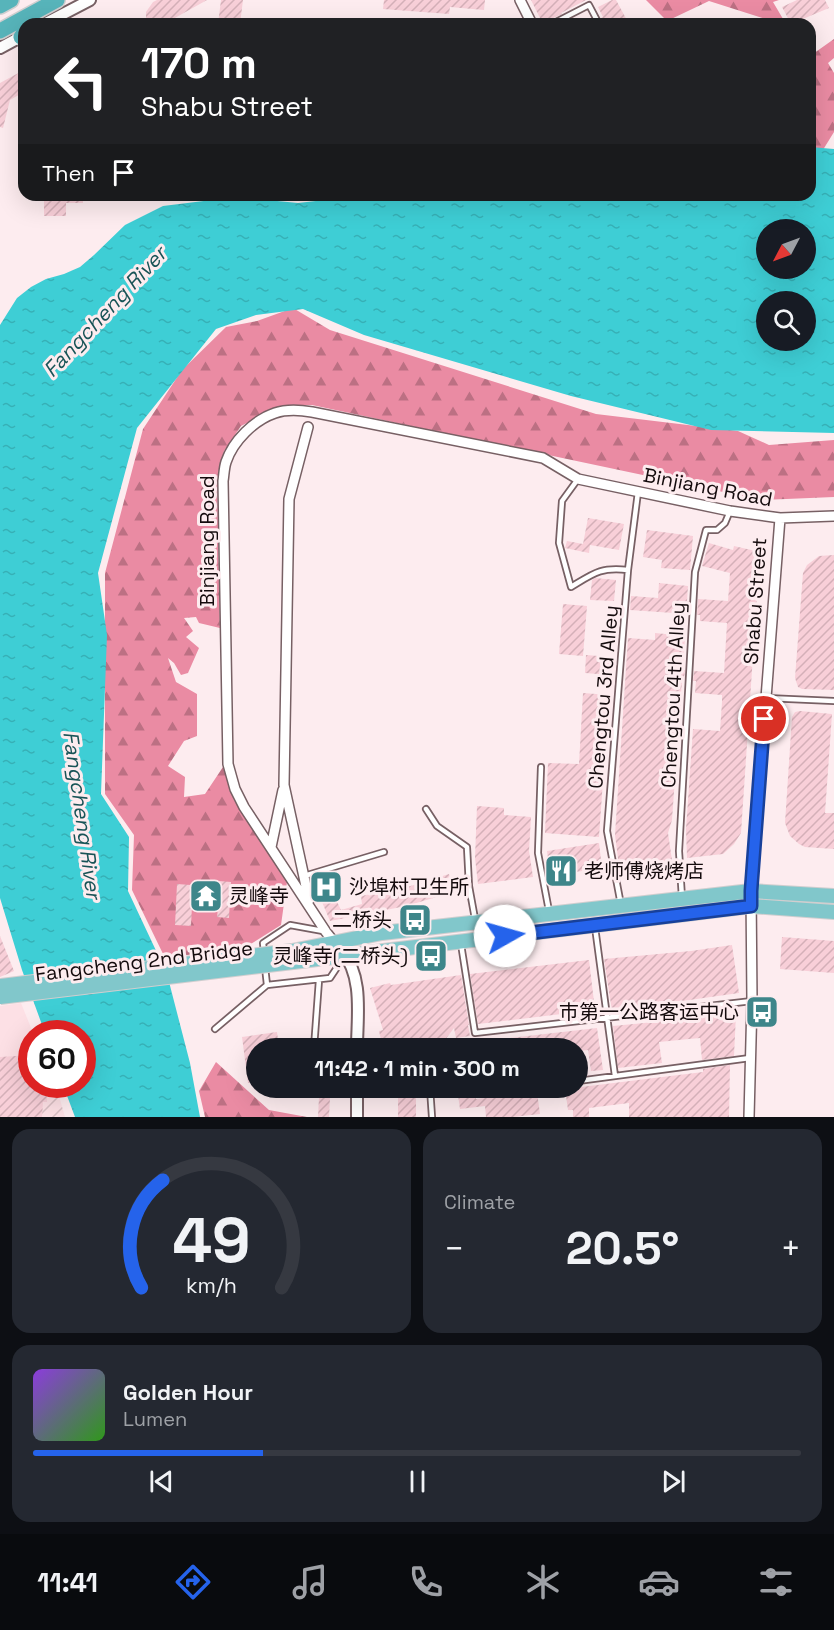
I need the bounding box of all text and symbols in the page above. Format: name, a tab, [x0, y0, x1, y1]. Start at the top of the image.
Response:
text: 170 m	[141, 37, 257, 90]
icon: left	[42, 42, 120, 120]
text: Shabu Street	[141, 89, 313, 124]
icon: arrive	[107, 156, 140, 189]
text: Then	[42, 159, 95, 187]
north arrow	[756, 219, 816, 279]
map controls	[756, 219, 816, 351]
water label: Fangcheng River	[37, 239, 174, 383]
button: search	[756, 291, 816, 351]
street label: Binjiang Road	[641, 462, 775, 512]
street label: Binjiang Road	[194, 475, 220, 607]
street label: Shabu Street	[738, 537, 772, 665]
street label: Chengtou 4th Alley	[655, 601, 691, 789]
street label: Chengtou 3rd Alley	[582, 604, 624, 790]
pin	[738, 693, 789, 744]
icon: arrive	[747, 702, 780, 735]
water label: Fangcheng River	[57, 729, 108, 902]
restaurant icon: 老师傅烧烤店	[543, 853, 579, 889]
place label: 老师傅烧烤店	[584, 858, 704, 884]
hospital icon: 沙埠村卫生所	[308, 869, 344, 905]
place label: 沙埠村卫生所	[349, 874, 469, 900]
temple icon: 灵峰寺	[188, 878, 224, 914]
place label: 灵峰寺	[229, 883, 289, 909]
bus stop icon: 二桥头	[397, 902, 433, 938]
position arrow	[473, 904, 537, 968]
place label: 二桥头	[332, 907, 392, 933]
street label: Fangcheng 2nd Bridge	[34, 935, 254, 987]
bus stop icon: 灵峰寺(二桥头)	[413, 938, 449, 974]
place label: 灵峰寺(二桥头)	[273, 943, 408, 969]
bus stop icon: 巿第一公路客运中心	[744, 994, 780, 1030]
place label: 巿第一公路客运中心	[559, 999, 739, 1025]
speed limit sign: 60	[18, 1020, 96, 1098]
text: 11:42 · 1 min · 300 m	[314, 1054, 520, 1082]
text: Climate	[444, 1189, 515, 1215]
text: 49	[172, 1201, 251, 1280]
text: 20.5°	[566, 1220, 679, 1277]
text: −	[444, 1228, 464, 1270]
text: +	[781, 1228, 801, 1270]
text: km/h	[186, 1272, 237, 1299]
text: Golden Hour	[123, 1378, 253, 1406]
text: Lumen	[123, 1406, 187, 1432]
icon: previous	[145, 1465, 178, 1498]
icon: pause	[401, 1465, 434, 1498]
icon: next	[657, 1465, 690, 1498]
icon: directions	[172, 1561, 214, 1603]
icon: music	[289, 1561, 331, 1603]
icon: phone	[405, 1561, 447, 1603]
icon: climate	[522, 1561, 564, 1603]
icon: car	[638, 1561, 680, 1603]
icon: filters	[755, 1561, 797, 1603]
text: 11:41	[37, 1565, 98, 1600]

